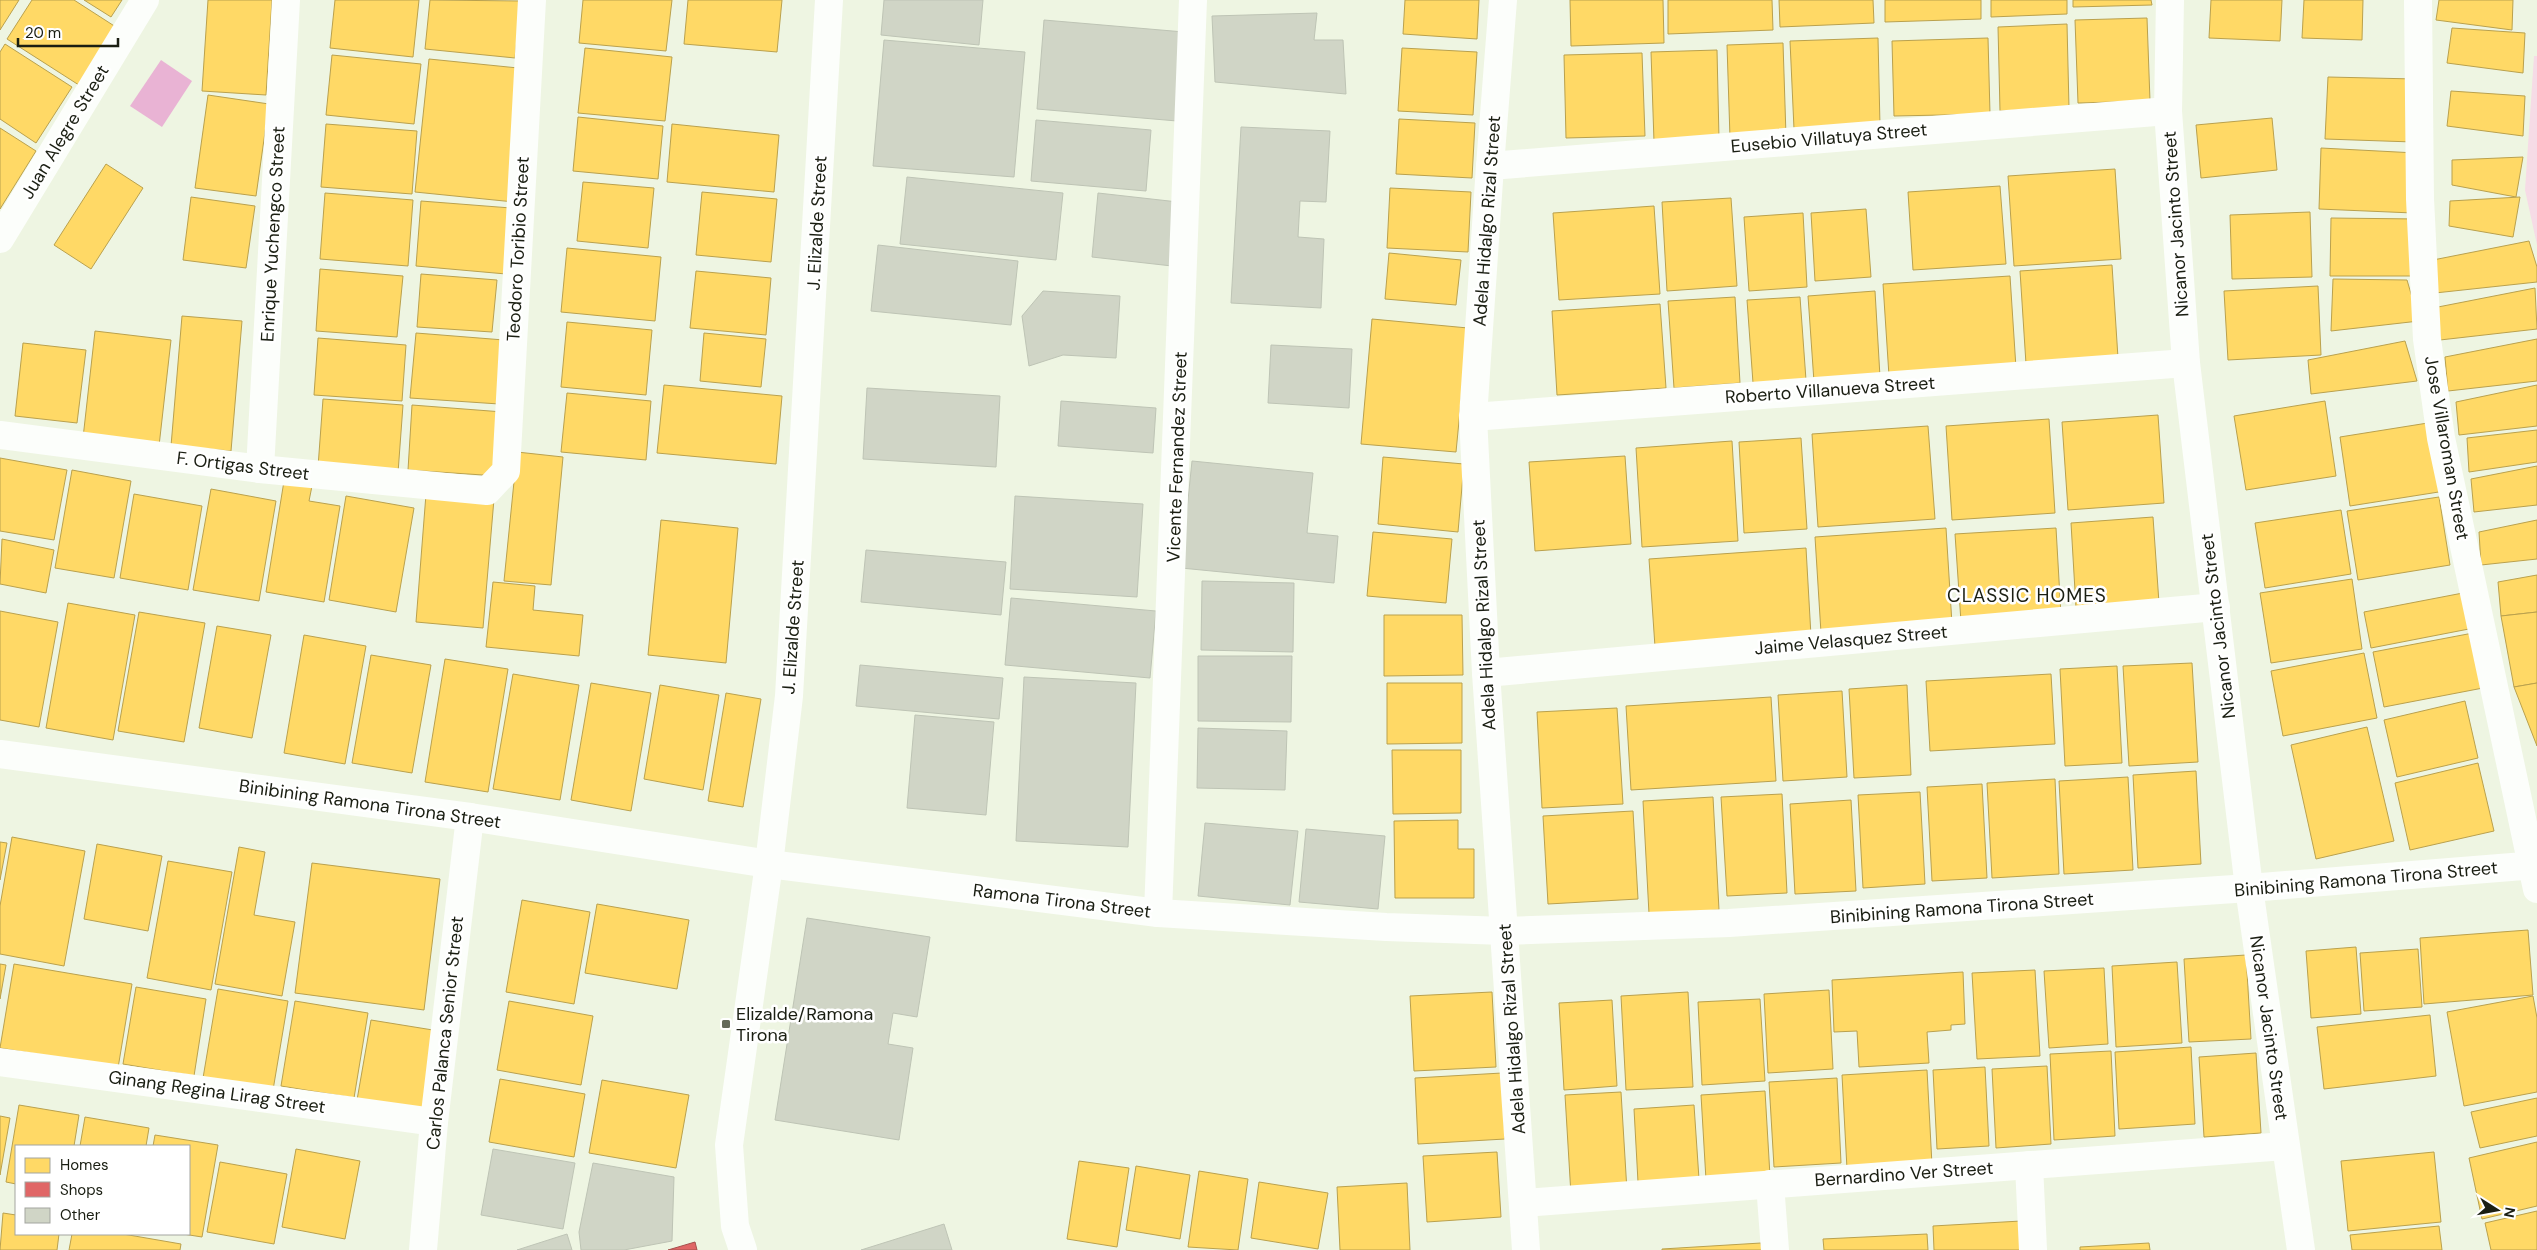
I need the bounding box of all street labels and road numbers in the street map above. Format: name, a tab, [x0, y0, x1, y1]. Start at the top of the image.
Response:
street label: Juan Alegre Street	[15, 60, 115, 204]
street label: Adela Hidalgo Rizal Street	[1468, 115, 1506, 327]
street label: Eusebio Villatuya Street	[1730, 117, 1928, 159]
street label: Enrique Yuchengco Street	[255, 126, 291, 342]
street label: Nicanor Jacinto Street	[2158, 130, 2194, 318]
street label: J. Elizalde Street	[801, 155, 833, 291]
street label: Teodoro Toribio Street	[501, 156, 535, 342]
street label: Vicente Fernandez Street	[1161, 351, 1193, 563]
street label: Jose Villaroman Street	[2419, 354, 2475, 542]
street label: Roberto Villanueva Street	[1724, 371, 1936, 409]
street label: F. Ortigas Street	[175, 446, 311, 486]
street label: Adela Hidalgo Rizal Street	[1466, 519, 1502, 731]
street label: Nicanor Jacinto Street	[2195, 532, 2241, 720]
street label: J. Elizalde Street	[776, 559, 810, 695]
street label: Jaime Velasquez Street	[1753, 620, 1949, 660]
street label: Binibining Ramona Tirona Street	[237, 774, 503, 834]
street label: Binibining Ramona Tirona Street	[2233, 856, 2499, 902]
street label: Ramona Tirona Street	[972, 878, 1152, 924]
street label: Binibining Ramona Tirona Street	[1829, 887, 2095, 929]
street label: Carlos Palanca Senior Street	[421, 915, 469, 1151]
street label: Adela Hidalgo Rizal Street	[1493, 923, 1531, 1135]
street label: Nicanor Jacinto Street	[2244, 934, 2294, 1122]
street label: Ginang Regina Lirag Street	[107, 1065, 327, 1119]
street label: Bernardino Ver Street	[1814, 1156, 1994, 1192]

